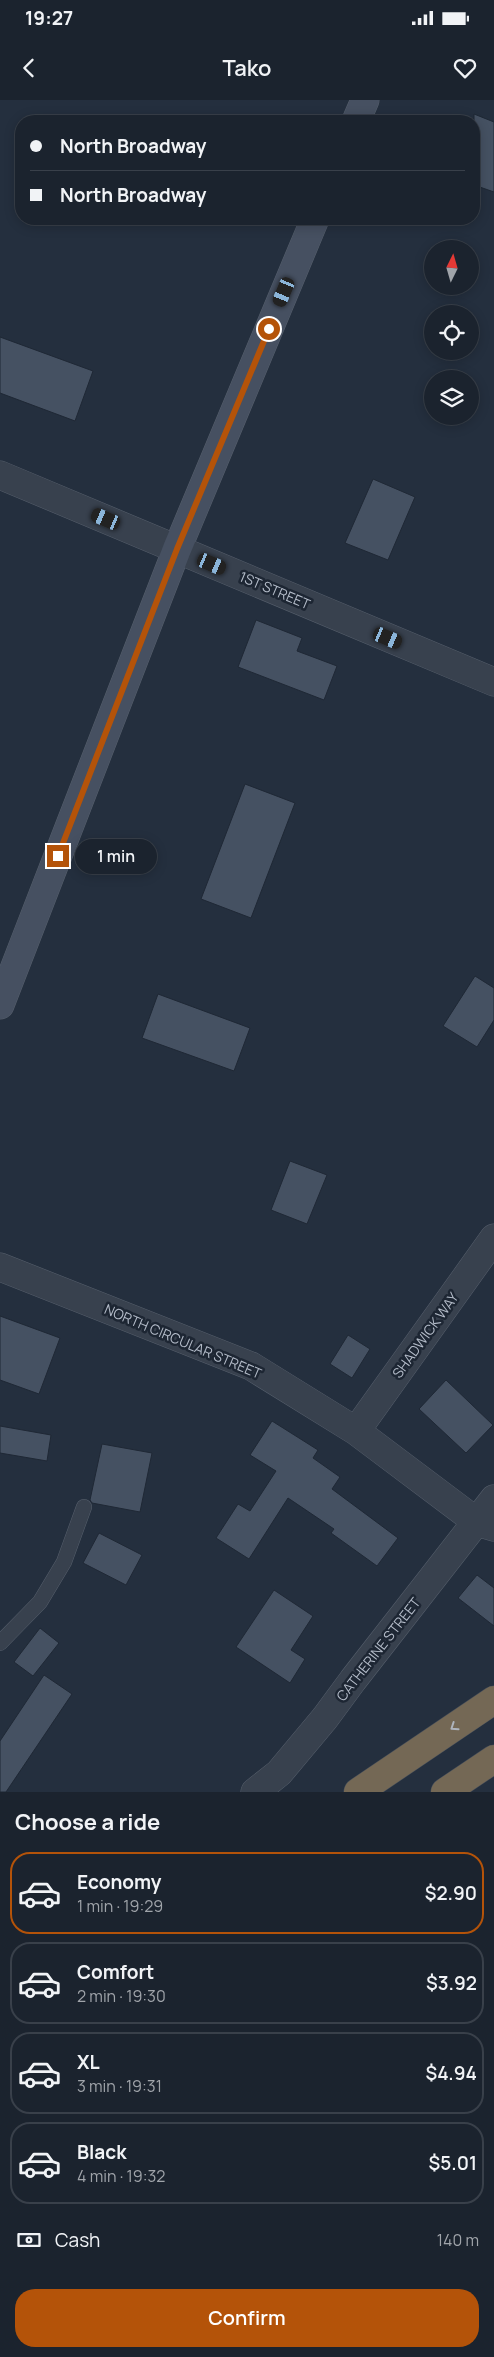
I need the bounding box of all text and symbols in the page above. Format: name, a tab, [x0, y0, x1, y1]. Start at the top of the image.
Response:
text: 19:27	[25, 5, 73, 31]
text: Tako	[223, 53, 271, 83]
icon: back	[15, 54, 43, 82]
icon: heart	[451, 54, 479, 82]
text: North Broadway	[60, 133, 206, 159]
text: North Broadway	[60, 182, 206, 208]
north arrow	[424, 240, 479, 295]
map controls	[424, 240, 479, 425]
car	[271, 275, 296, 309]
button: locate	[424, 305, 479, 360]
route start	[258, 318, 280, 340]
button: layers	[424, 370, 479, 425]
car	[89, 506, 122, 532]
car	[195, 551, 228, 577]
street label: 1ST STREET	[237, 567, 314, 614]
car	[371, 625, 404, 651]
callout: 1 min	[76, 838, 158, 874]
route end	[47, 845, 69, 867]
text: 1 min	[97, 845, 135, 867]
street label: SHADWICK WAY	[388, 1288, 463, 1382]
street label: NORTH CIRCULAR STREET	[102, 1299, 265, 1383]
street label: CATHERINE STREET	[332, 1593, 425, 1705]
one-way arrow	[450, 1721, 459, 1730]
text: Choose a ride	[15, 1807, 160, 1837]
text: Economy	[77, 1869, 161, 1895]
icon: car	[17, 1871, 62, 1916]
text: $2.90	[425, 1880, 477, 1906]
text: 1 min · 19:29	[77, 1895, 163, 1917]
text: Comfort	[77, 1959, 154, 1985]
icon: car	[17, 1961, 62, 2006]
text: $3.92	[426, 1970, 477, 1996]
text: 2 min · 19:30	[77, 1985, 166, 2007]
text: XL	[77, 2049, 100, 2075]
icon: car	[17, 2051, 62, 2096]
text: $4.94	[426, 2060, 477, 2086]
text: 3 min · 19:31	[77, 2075, 162, 2097]
text: Black	[77, 2139, 126, 2165]
icon: car	[17, 2141, 62, 2186]
text: $5.01	[429, 2150, 477, 2176]
text: 4 min · 19:32	[77, 2165, 165, 2187]
icon: cash	[15, 2226, 43, 2254]
text: Cash	[55, 2227, 100, 2253]
text: 140 m	[437, 2229, 479, 2251]
button: Confirm	[15, 2289, 479, 2347]

